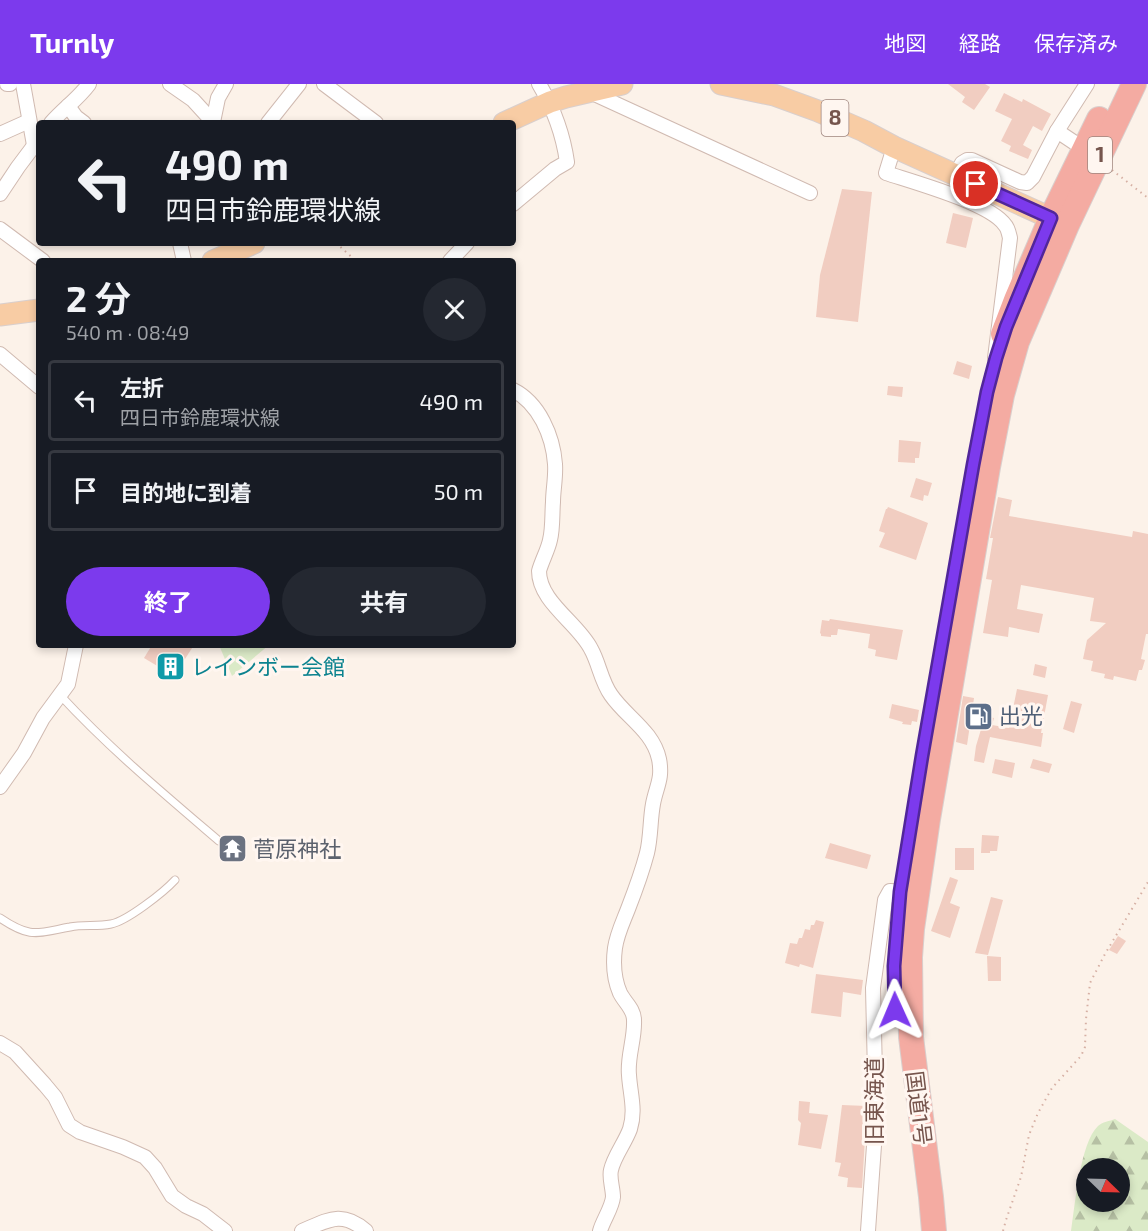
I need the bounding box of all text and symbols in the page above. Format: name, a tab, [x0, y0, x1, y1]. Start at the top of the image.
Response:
text: Turnly	[30, 25, 114, 59]
text: 地図	[884, 30, 926, 55]
text: 経路	[959, 30, 1001, 55]
text: 保存済み	[1034, 30, 1118, 55]
road number: 8	[822, 100, 848, 136]
road number: 1	[1088, 137, 1112, 173]
text: 490 m	[165, 138, 289, 188]
icon: left	[66, 144, 144, 222]
pin	[950, 158, 1001, 209]
icon: arrive	[959, 167, 992, 200]
text: 四日市鈴鹿環状線	[165, 193, 381, 225]
text: 2 分	[66, 276, 131, 319]
button: close	[423, 278, 486, 341]
text: 540 m · 08:49	[66, 320, 189, 344]
text: 左折	[120, 374, 164, 400]
icon: left	[69, 384, 102, 417]
text: 490 m	[419, 388, 483, 414]
text: 四日市鈴鹿環状線	[120, 405, 280, 429]
icon: arrive	[69, 474, 102, 507]
text: 50 m	[434, 478, 483, 504]
text: 目的地に到着	[120, 479, 252, 505]
button: 終了	[66, 567, 270, 636]
button: 共有	[282, 567, 486, 636]
building icon: レインボー会館	[154, 651, 186, 683]
place label: レインボー会館	[191, 653, 345, 679]
fuel station icon: 出光	[962, 700, 994, 732]
place label: 出光	[999, 702, 1043, 728]
temple icon: 菅原神社	[216, 833, 248, 865]
place label: 菅原神社	[253, 835, 341, 861]
position arrow	[863, 978, 927, 1042]
street label: 旧東海道	[860, 1057, 886, 1145]
street label: 国道1号	[903, 1069, 937, 1147]
north arrow	[1076, 1158, 1130, 1212]
map controls	[1076, 1158, 1130, 1212]

